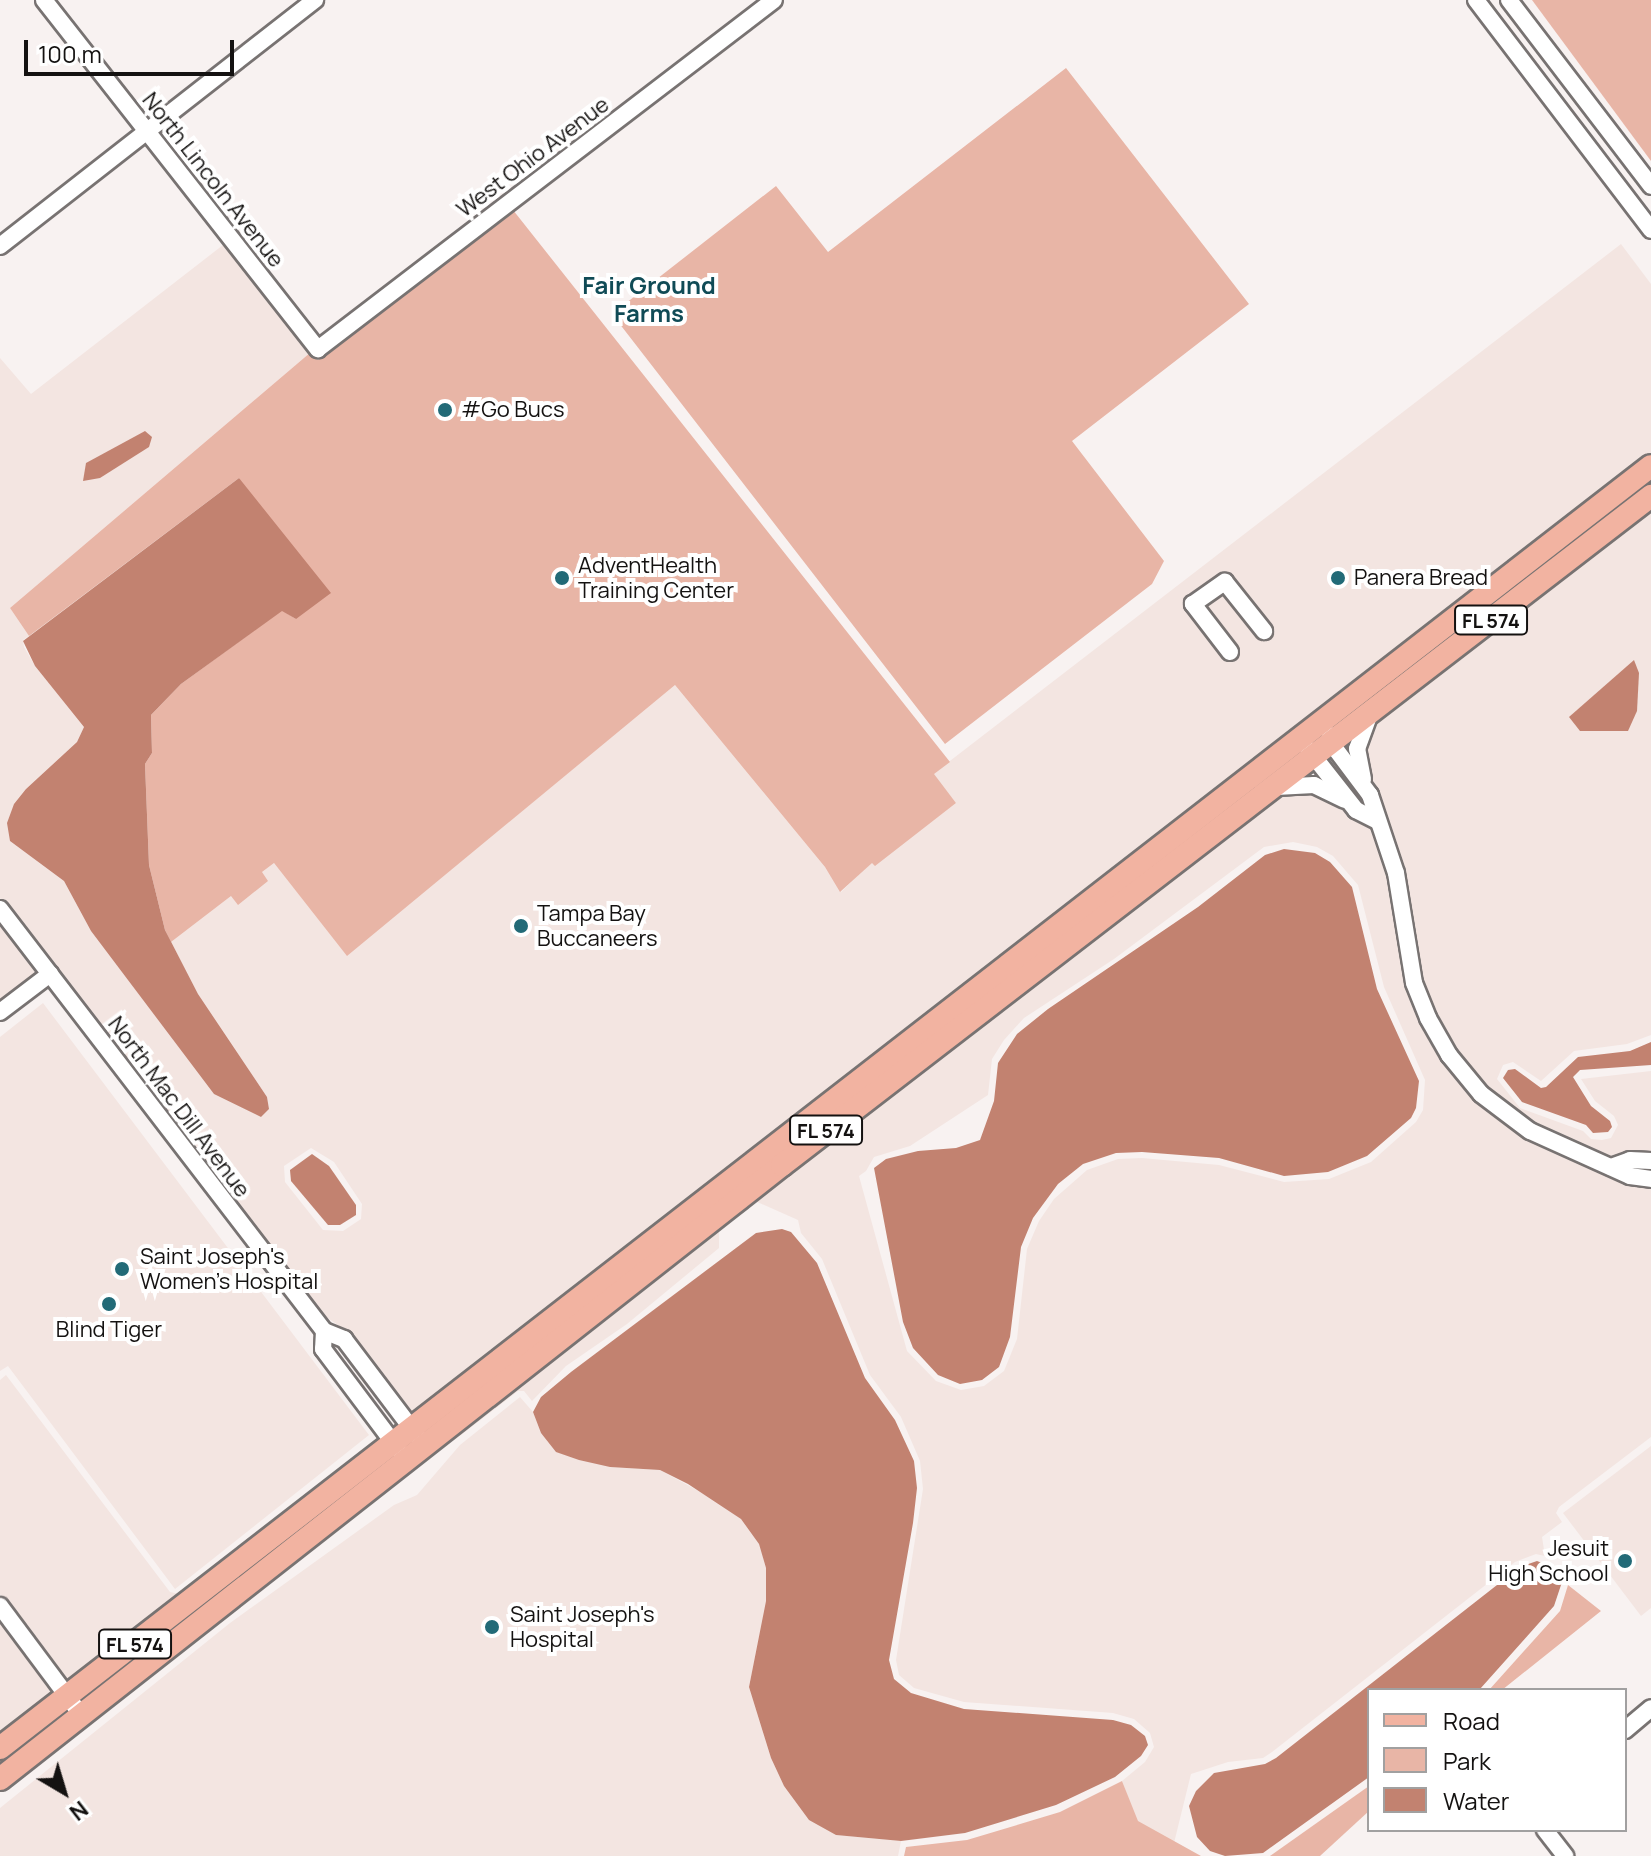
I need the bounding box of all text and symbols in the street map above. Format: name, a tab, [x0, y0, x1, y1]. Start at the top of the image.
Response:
scale bar	[28, 24, 238, 74]
text: 100 m	[38, 37, 102, 70]
street label: North Lincoln Avenue	[137, 87, 289, 273]
street label: West Ohio Avenue	[452, 91, 614, 223]
district label: Fair Ground Farms	[582, 271, 716, 327]
place label: #Go Bucs	[461, 397, 564, 423]
marker: #Go Bucs	[436, 401, 454, 419]
place label: AdventHealth Training Center	[578, 552, 734, 604]
place label: Panera Bread	[1354, 565, 1488, 591]
marker: AdventHealth Training Center	[553, 569, 571, 587]
marker: Panera Bread	[1329, 569, 1347, 587]
road number: FL 574	[1453, 604, 1529, 636]
place label: Tampa Bay Buccaneers	[537, 900, 657, 952]
marker: Tampa Bay Buccaneers	[512, 917, 530, 935]
street label: North Mac Dill Avenue	[102, 1011, 256, 1203]
road number: FL 574	[788, 1114, 864, 1146]
place label: Saint Joseph's Women's Hospital	[140, 1243, 318, 1294]
marker: Saint Joseph's Women's Hospital	[111, 1258, 133, 1280]
marker: Blind Tiger	[100, 1295, 118, 1313]
place label: Blind Tiger	[56, 1317, 162, 1343]
place label: Jesuit High School	[1488, 1535, 1609, 1586]
marker: Jesuit High School	[1616, 1552, 1634, 1570]
place label: Saint Joseph's Hospital	[510, 1601, 655, 1652]
marker: Saint Joseph's Hospital	[481, 1616, 503, 1638]
road number: FL 574	[97, 1628, 173, 1660]
legend	[1367, 1688, 1627, 1832]
text: Road	[1443, 1704, 1500, 1737]
text: Park	[1443, 1744, 1491, 1777]
north arrow	[24, 1752, 104, 1832]
text: Water	[1443, 1784, 1510, 1817]
text: N	[63, 1794, 94, 1828]

